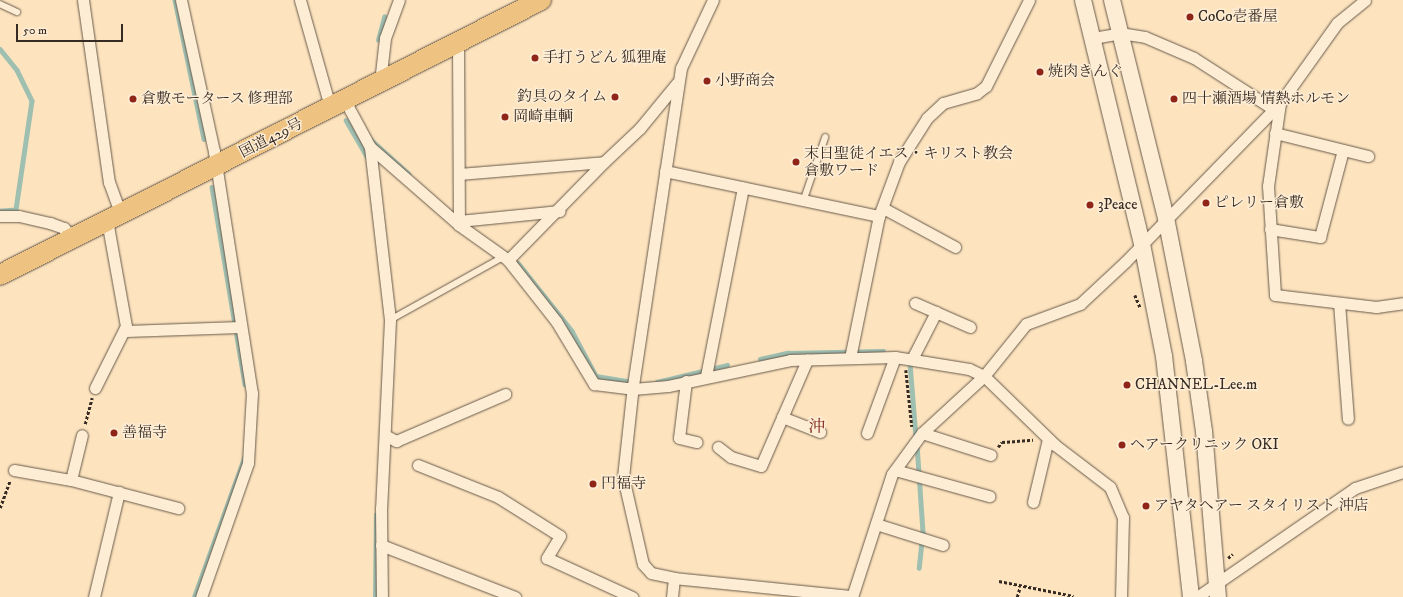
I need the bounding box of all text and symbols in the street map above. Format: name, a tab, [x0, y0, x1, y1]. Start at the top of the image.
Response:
place label: CoCo壱番屋	[1198, 8, 1278, 26]
marker: CoCo壱番屋	[1185, 12, 1195, 22]
scale bar	[18, 16, 125, 42]
text: 50 m	[23, 23, 47, 38]
place label: 手打うどん 狐狸庵	[543, 49, 666, 67]
marker: 手打うどん 狐狸庵	[530, 53, 540, 63]
place label: 焼肉きんぐ	[1048, 63, 1123, 81]
marker: 焼肉きんぐ	[1035, 67, 1045, 77]
place label: 小野商会	[715, 72, 775, 90]
marker: 小野商会	[702, 76, 712, 86]
place label: 釣具のタイム	[517, 88, 607, 106]
place label: 倉敷モータース 修理部	[141, 90, 294, 108]
place label: 四十瀬酒場 情熱ホルモン	[1182, 90, 1350, 108]
marker: 釣具のタイム	[610, 92, 620, 102]
marker: 倉敷モータース 修理部	[128, 94, 138, 104]
marker: 四十瀬酒場 情熱ホルモン	[1169, 94, 1179, 104]
place label: 岡崎車輌	[513, 108, 573, 126]
marker: 岡崎車輌	[500, 112, 510, 122]
street label: 国道429号	[236, 114, 306, 162]
place label: 末日聖徒イエス・キリスト教会 倉敷ワード	[804, 144, 1014, 179]
marker: 末日聖徒イエス・キリスト教会 倉敷ワード	[791, 157, 801, 167]
place label: ピレリー倉敷	[1214, 194, 1304, 212]
place label: 3Peace	[1098, 196, 1137, 214]
marker: ピレリー倉敷	[1201, 198, 1211, 208]
marker: 3Peace	[1085, 200, 1095, 210]
place label: CHANNEL-Lee.m	[1135, 376, 1257, 394]
marker: CHANNEL-Lee.m	[1122, 380, 1132, 390]
district label: 沖	[809, 418, 825, 438]
place label: 善福寺	[122, 424, 167, 442]
marker: 善福寺	[109, 428, 119, 438]
place label: ヘアークリニック OKI	[1130, 436, 1280, 454]
marker: ヘアークリニック OKI	[1117, 440, 1127, 450]
place label: 円福寺	[601, 475, 646, 493]
marker: 円福寺	[588, 479, 598, 489]
place label: アヤタヘアー スタイリスト 沖店	[1154, 497, 1370, 515]
marker: アヤタヘアー スタイリスト 沖店	[1141, 501, 1151, 511]

